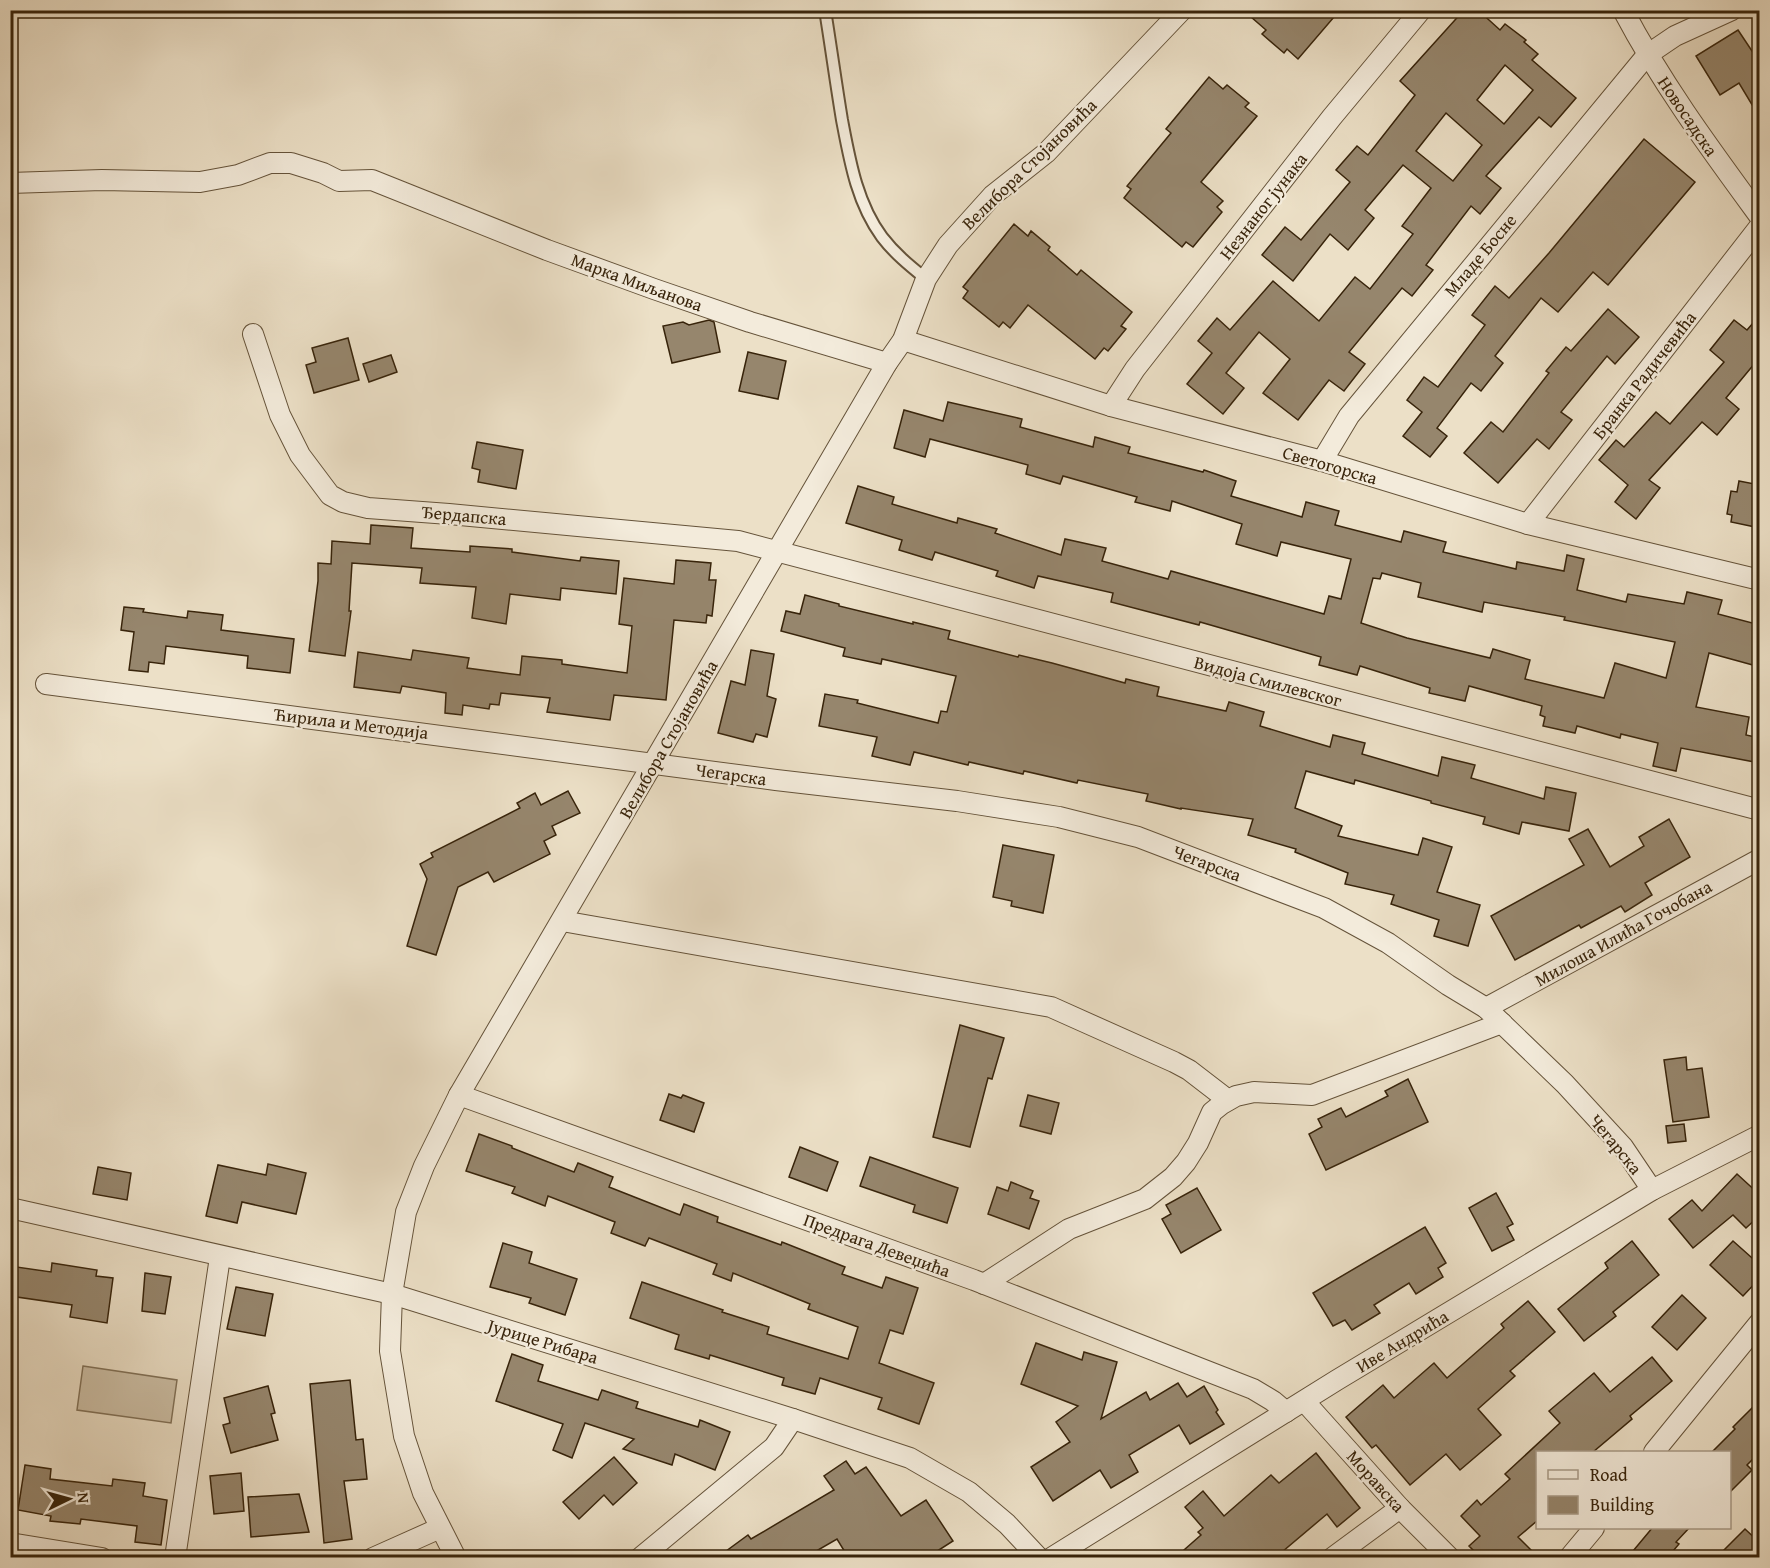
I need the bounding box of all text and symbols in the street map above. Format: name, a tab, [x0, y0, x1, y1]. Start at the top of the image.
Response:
street label: Новосадска	[1651, 71, 1725, 162]
street label: Велибора Стојановића	[955, 92, 1103, 236]
street label: Незнаног јунака	[1213, 146, 1314, 265]
street label: Младе Босне	[1437, 208, 1523, 302]
street label: Марка Миљанова	[568, 246, 707, 318]
street label: Бранка Радичевића	[1585, 305, 1703, 445]
street label: Светогорска	[1279, 439, 1381, 492]
street label: Ђердапска	[421, 498, 508, 532]
street label: Видоја Смилевског	[1191, 648, 1345, 714]
street label: Велибора Стојановића	[612, 654, 725, 823]
street label: Ћирила и Методија	[272, 700, 430, 746]
street label: Чегарска	[694, 756, 769, 792]
street label: Чегарска	[1169, 838, 1246, 889]
street label: Милоша Илића Гочобана	[1529, 873, 1717, 993]
street label: Чегарска	[1583, 1108, 1649, 1181]
street label: Предрага Девеџића	[800, 1206, 955, 1284]
street label: Иве Андрића	[1351, 1303, 1454, 1379]
street label: Јурице Рибара	[482, 1311, 602, 1371]
street label: Моравска	[1340, 1444, 1412, 1519]
legend	[1536, 1451, 1731, 1529]
text: Road	[1590, 1461, 1628, 1488]
north arrow	[39, 1469, 99, 1529]
text: N	[72, 1491, 96, 1504]
text: Building	[1590, 1491, 1654, 1518]

